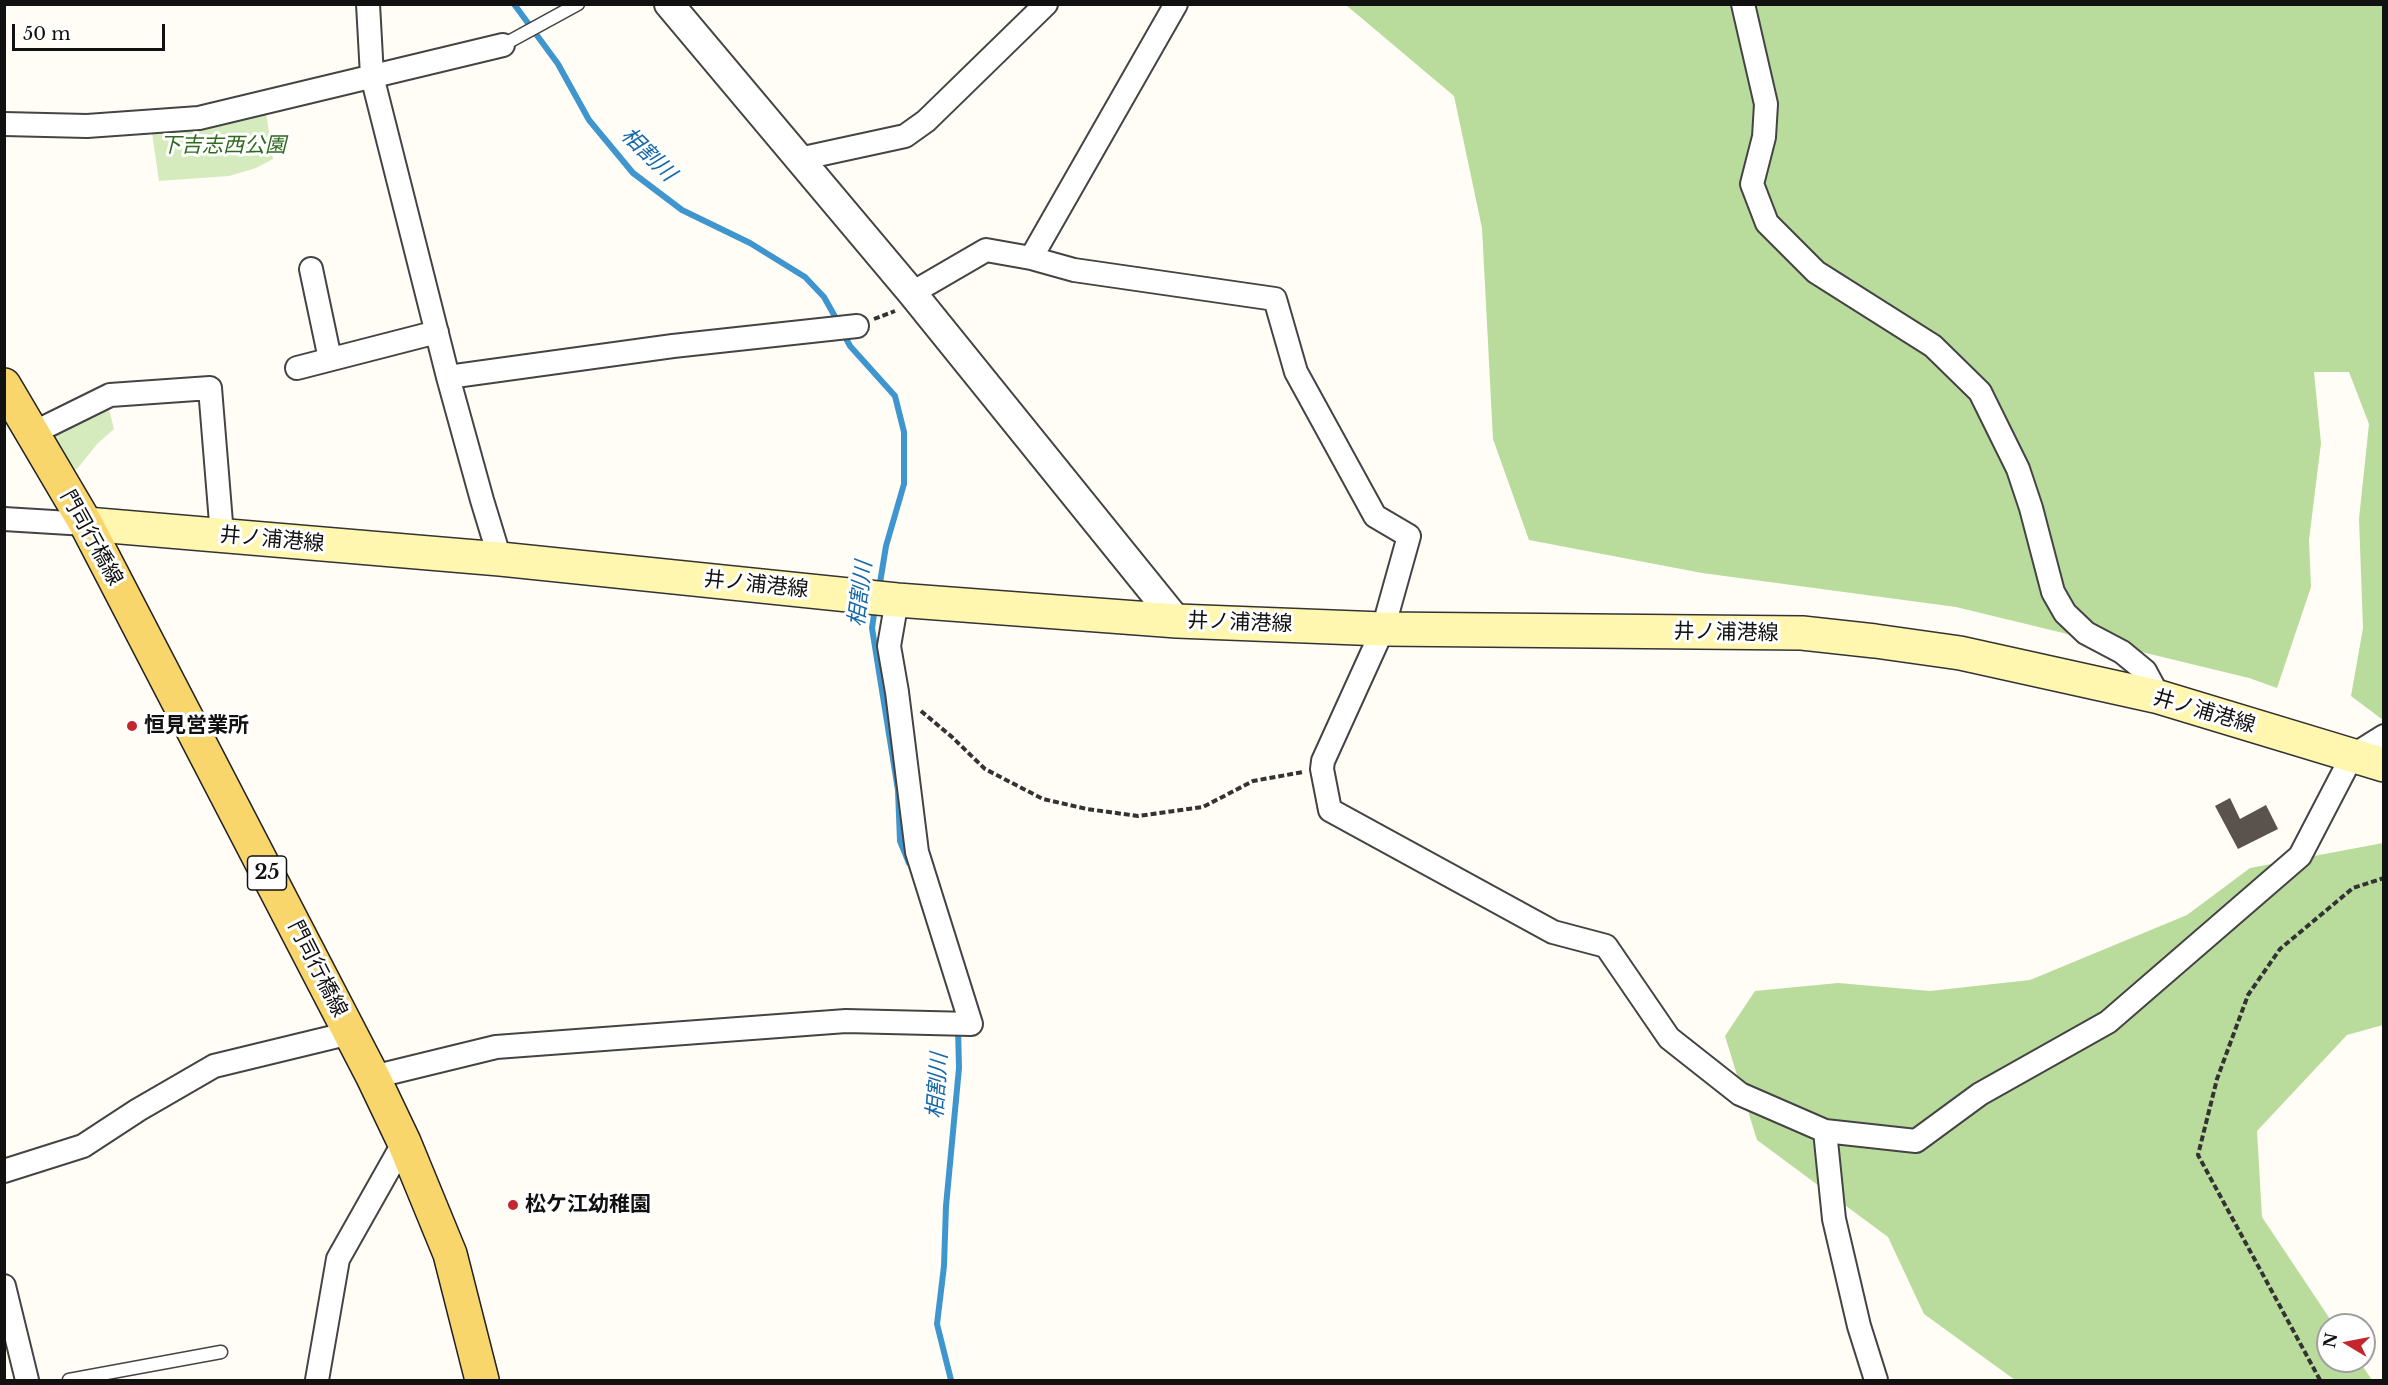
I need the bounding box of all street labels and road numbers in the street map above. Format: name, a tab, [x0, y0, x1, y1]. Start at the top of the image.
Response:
street label: 門司行橋線	[55, 486, 127, 590]
street label: 井ノ浦港線	[219, 523, 325, 557]
street label: 井ノ浦港線	[702, 567, 810, 603]
street label: 井ノ浦港線	[1187, 609, 1293, 637]
street label: 井ノ浦港線	[1673, 619, 1779, 647]
street label: 井ノ浦港線	[2150, 685, 2258, 739]
road number: 25	[248, 856, 286, 890]
street label: 門司行橋線	[282, 917, 352, 1021]

